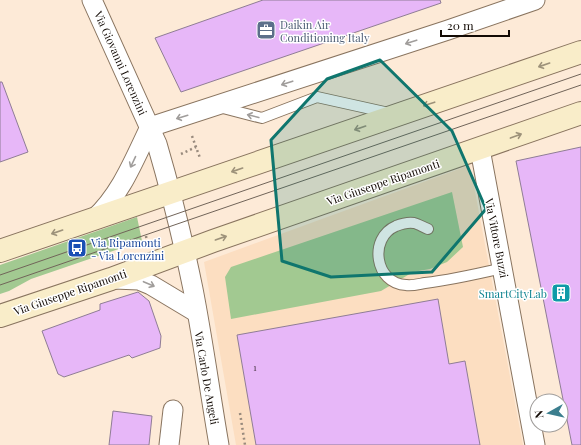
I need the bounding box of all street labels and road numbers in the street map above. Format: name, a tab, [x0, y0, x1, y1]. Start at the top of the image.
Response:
street label: Via Giovanni Lorenzini	[91, 8, 151, 117]
street label: Via Giuseppe Ripamonti	[324, 156, 441, 209]
street label: Via Vittore Buzzi	[482, 196, 512, 279]
street label: Via Giuseppe Ripamonti	[11, 266, 128, 319]
street label: Via Carlo De Angeli	[191, 329, 223, 426]

